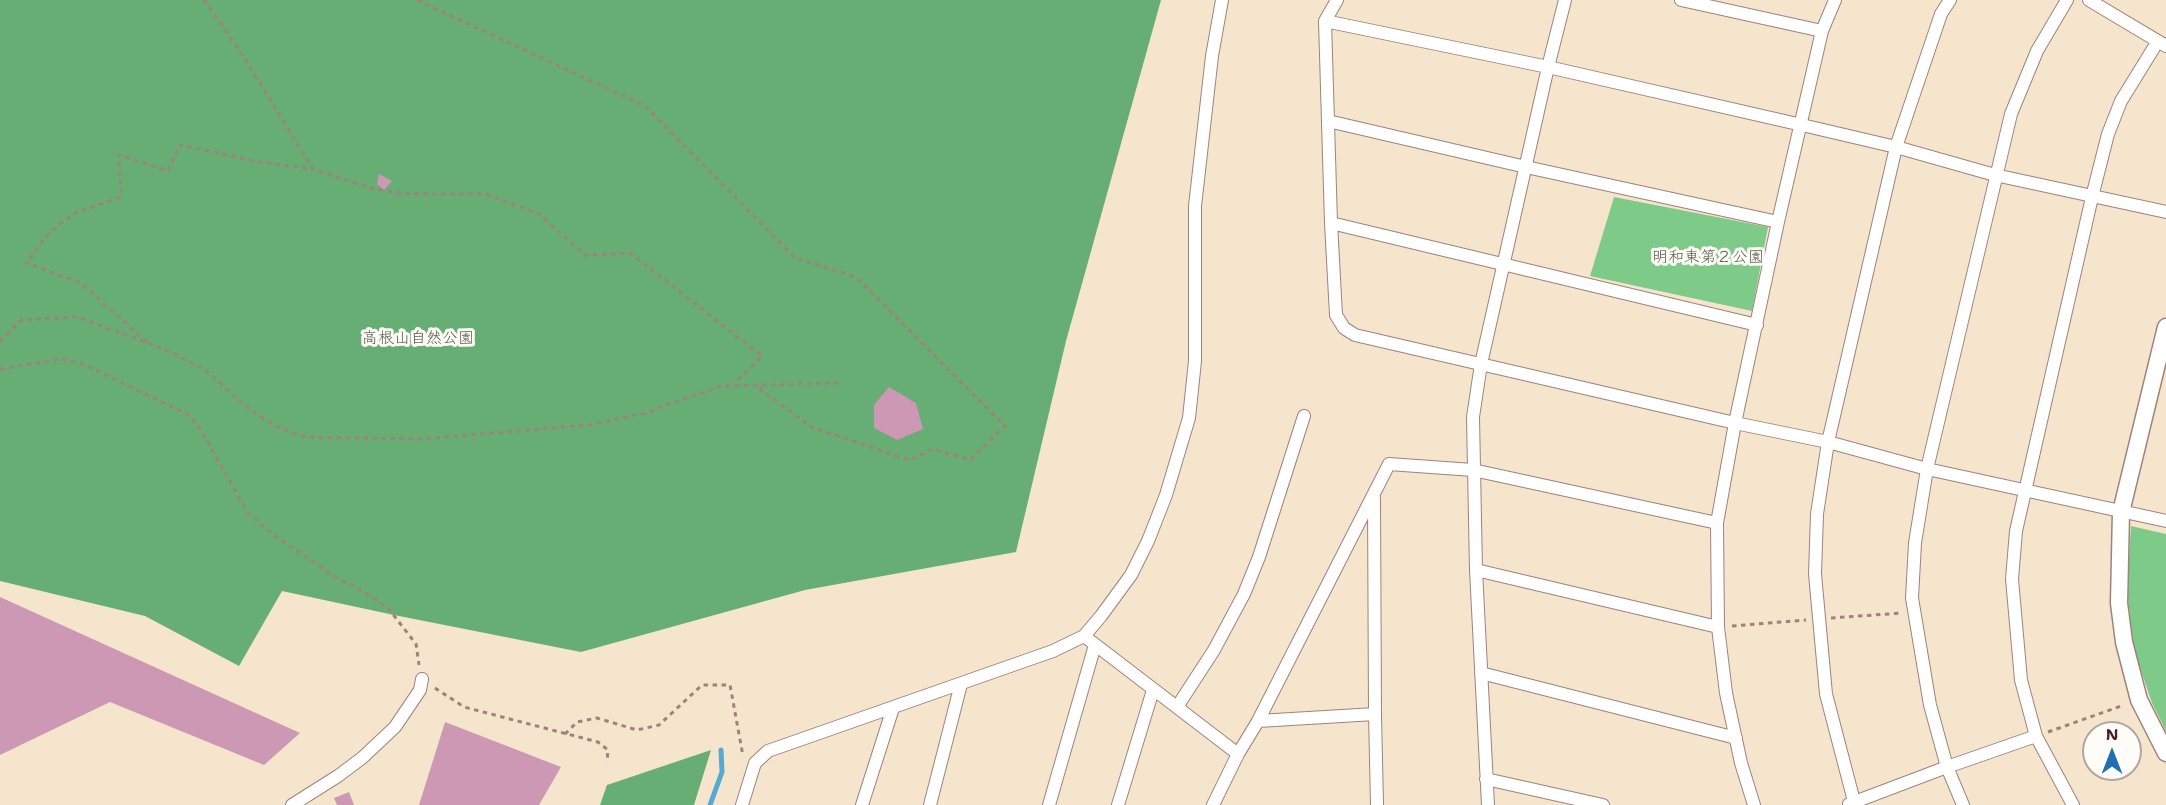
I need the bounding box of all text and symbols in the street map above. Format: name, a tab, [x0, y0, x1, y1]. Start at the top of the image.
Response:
park label: 明和東第２公園	[1652, 248, 1764, 268]
park label: 高根山自然公園	[362, 329, 474, 349]
north arrow	[2082, 721, 2142, 781]
text: N	[2106, 724, 2118, 745]

